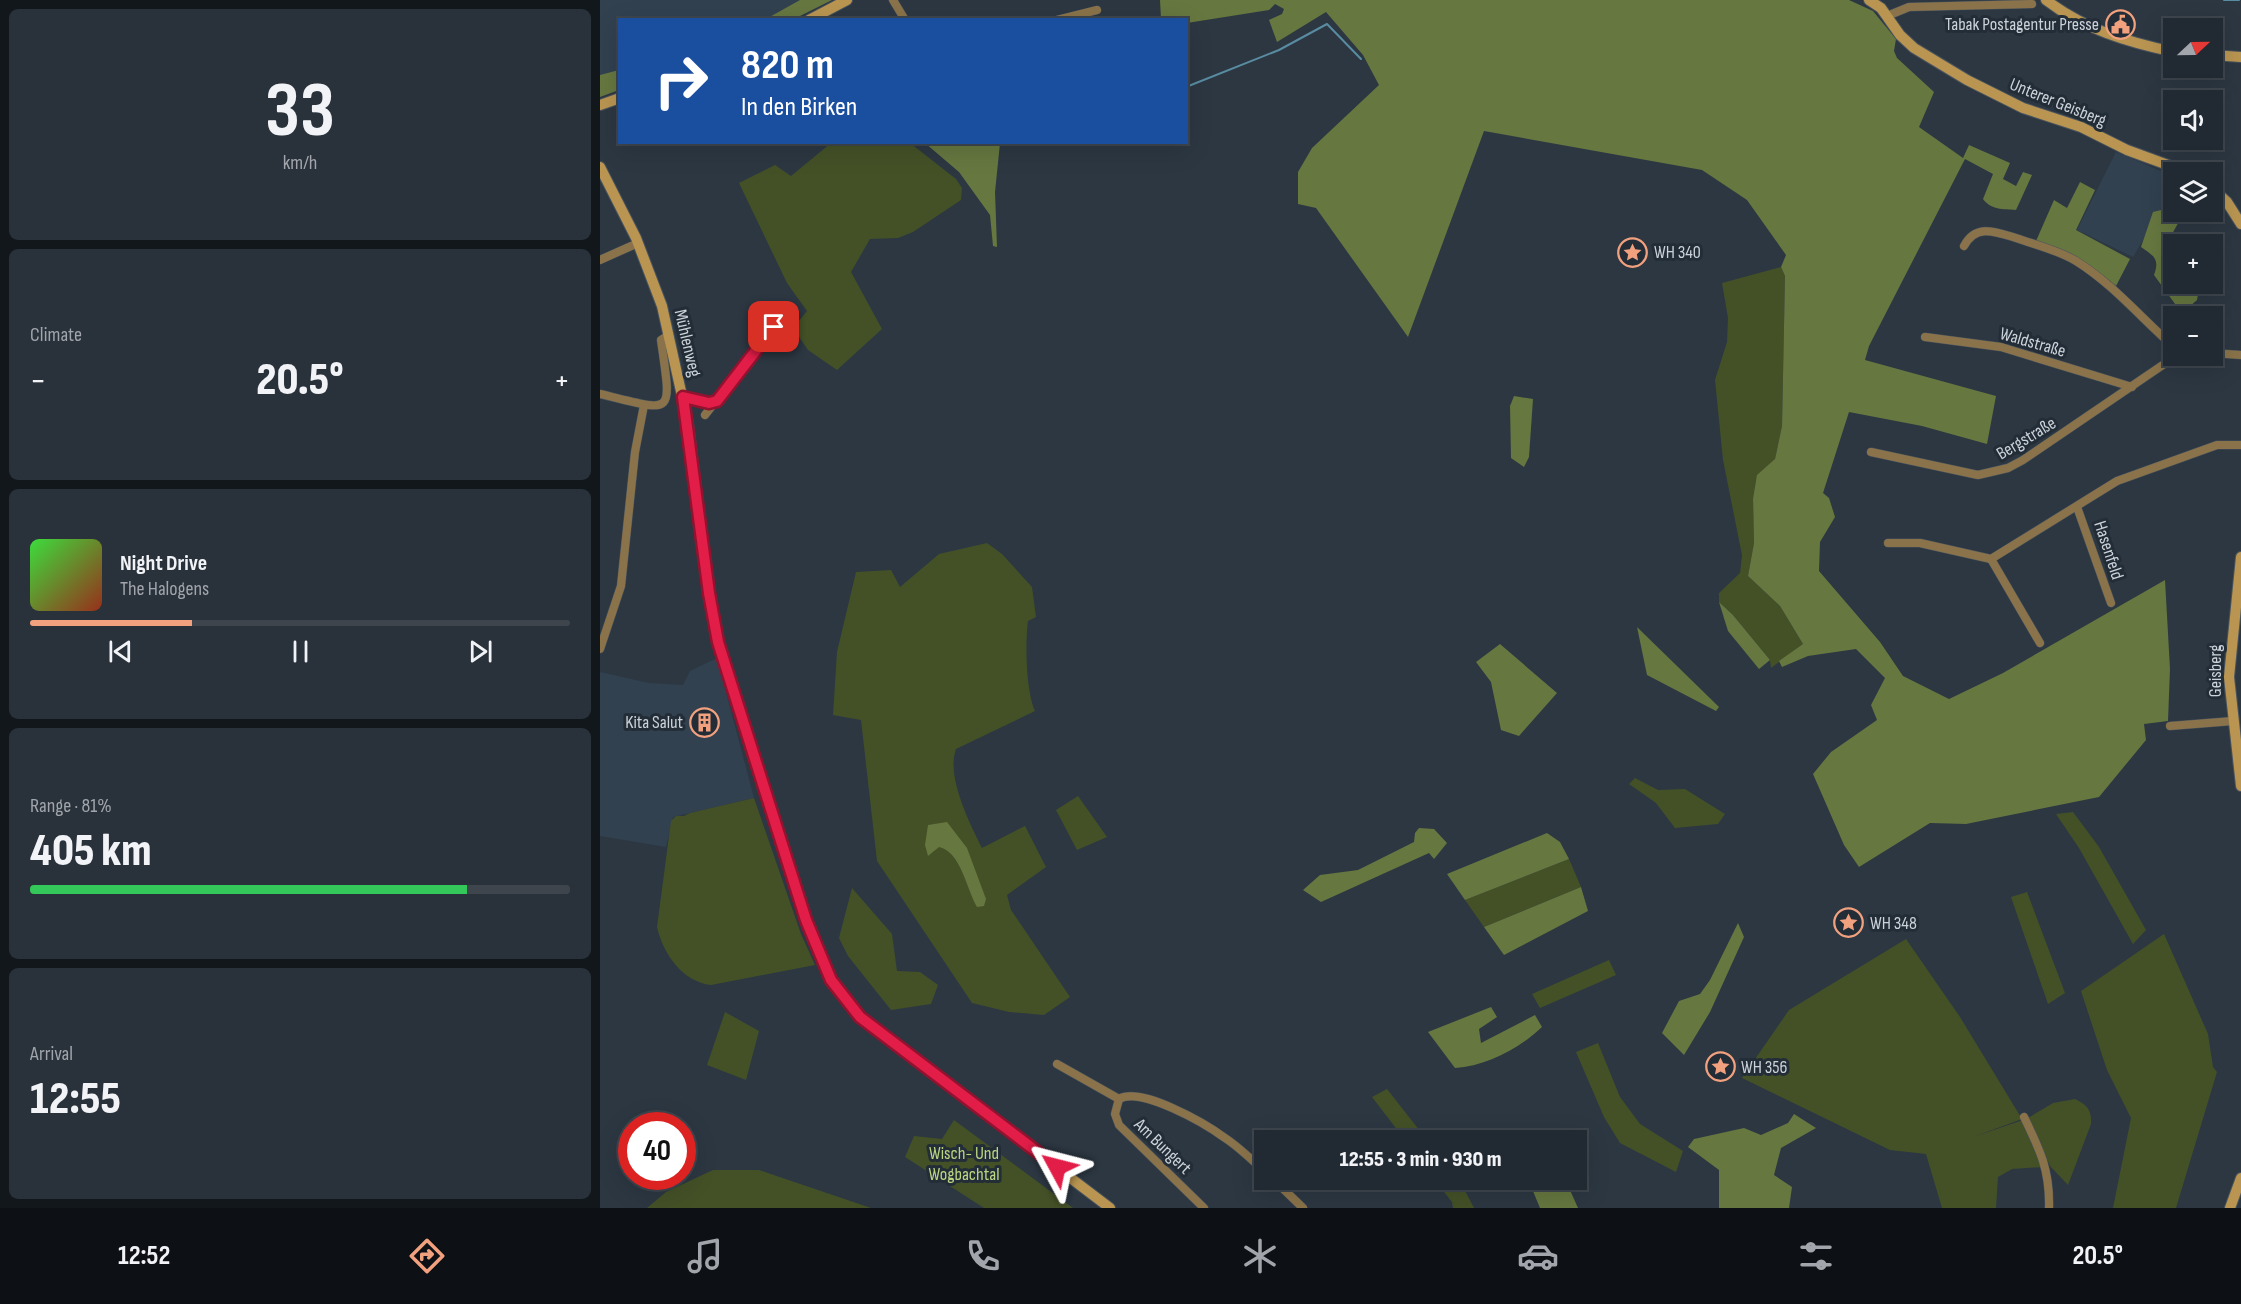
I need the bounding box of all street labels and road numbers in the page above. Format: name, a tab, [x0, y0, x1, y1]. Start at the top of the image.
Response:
street label: Unterer Geisberg	[2007, 74, 2109, 131]
street label: Mühlenweg	[670, 307, 705, 379]
street label: Waldstraße	[1997, 323, 2068, 362]
street label: Bergstraße	[1993, 413, 2060, 464]
street label: Hasenfeld	[2089, 518, 2128, 582]
street label: Geisberg	[2205, 645, 2226, 697]
street label: Am Bungert	[1129, 1113, 1196, 1179]

